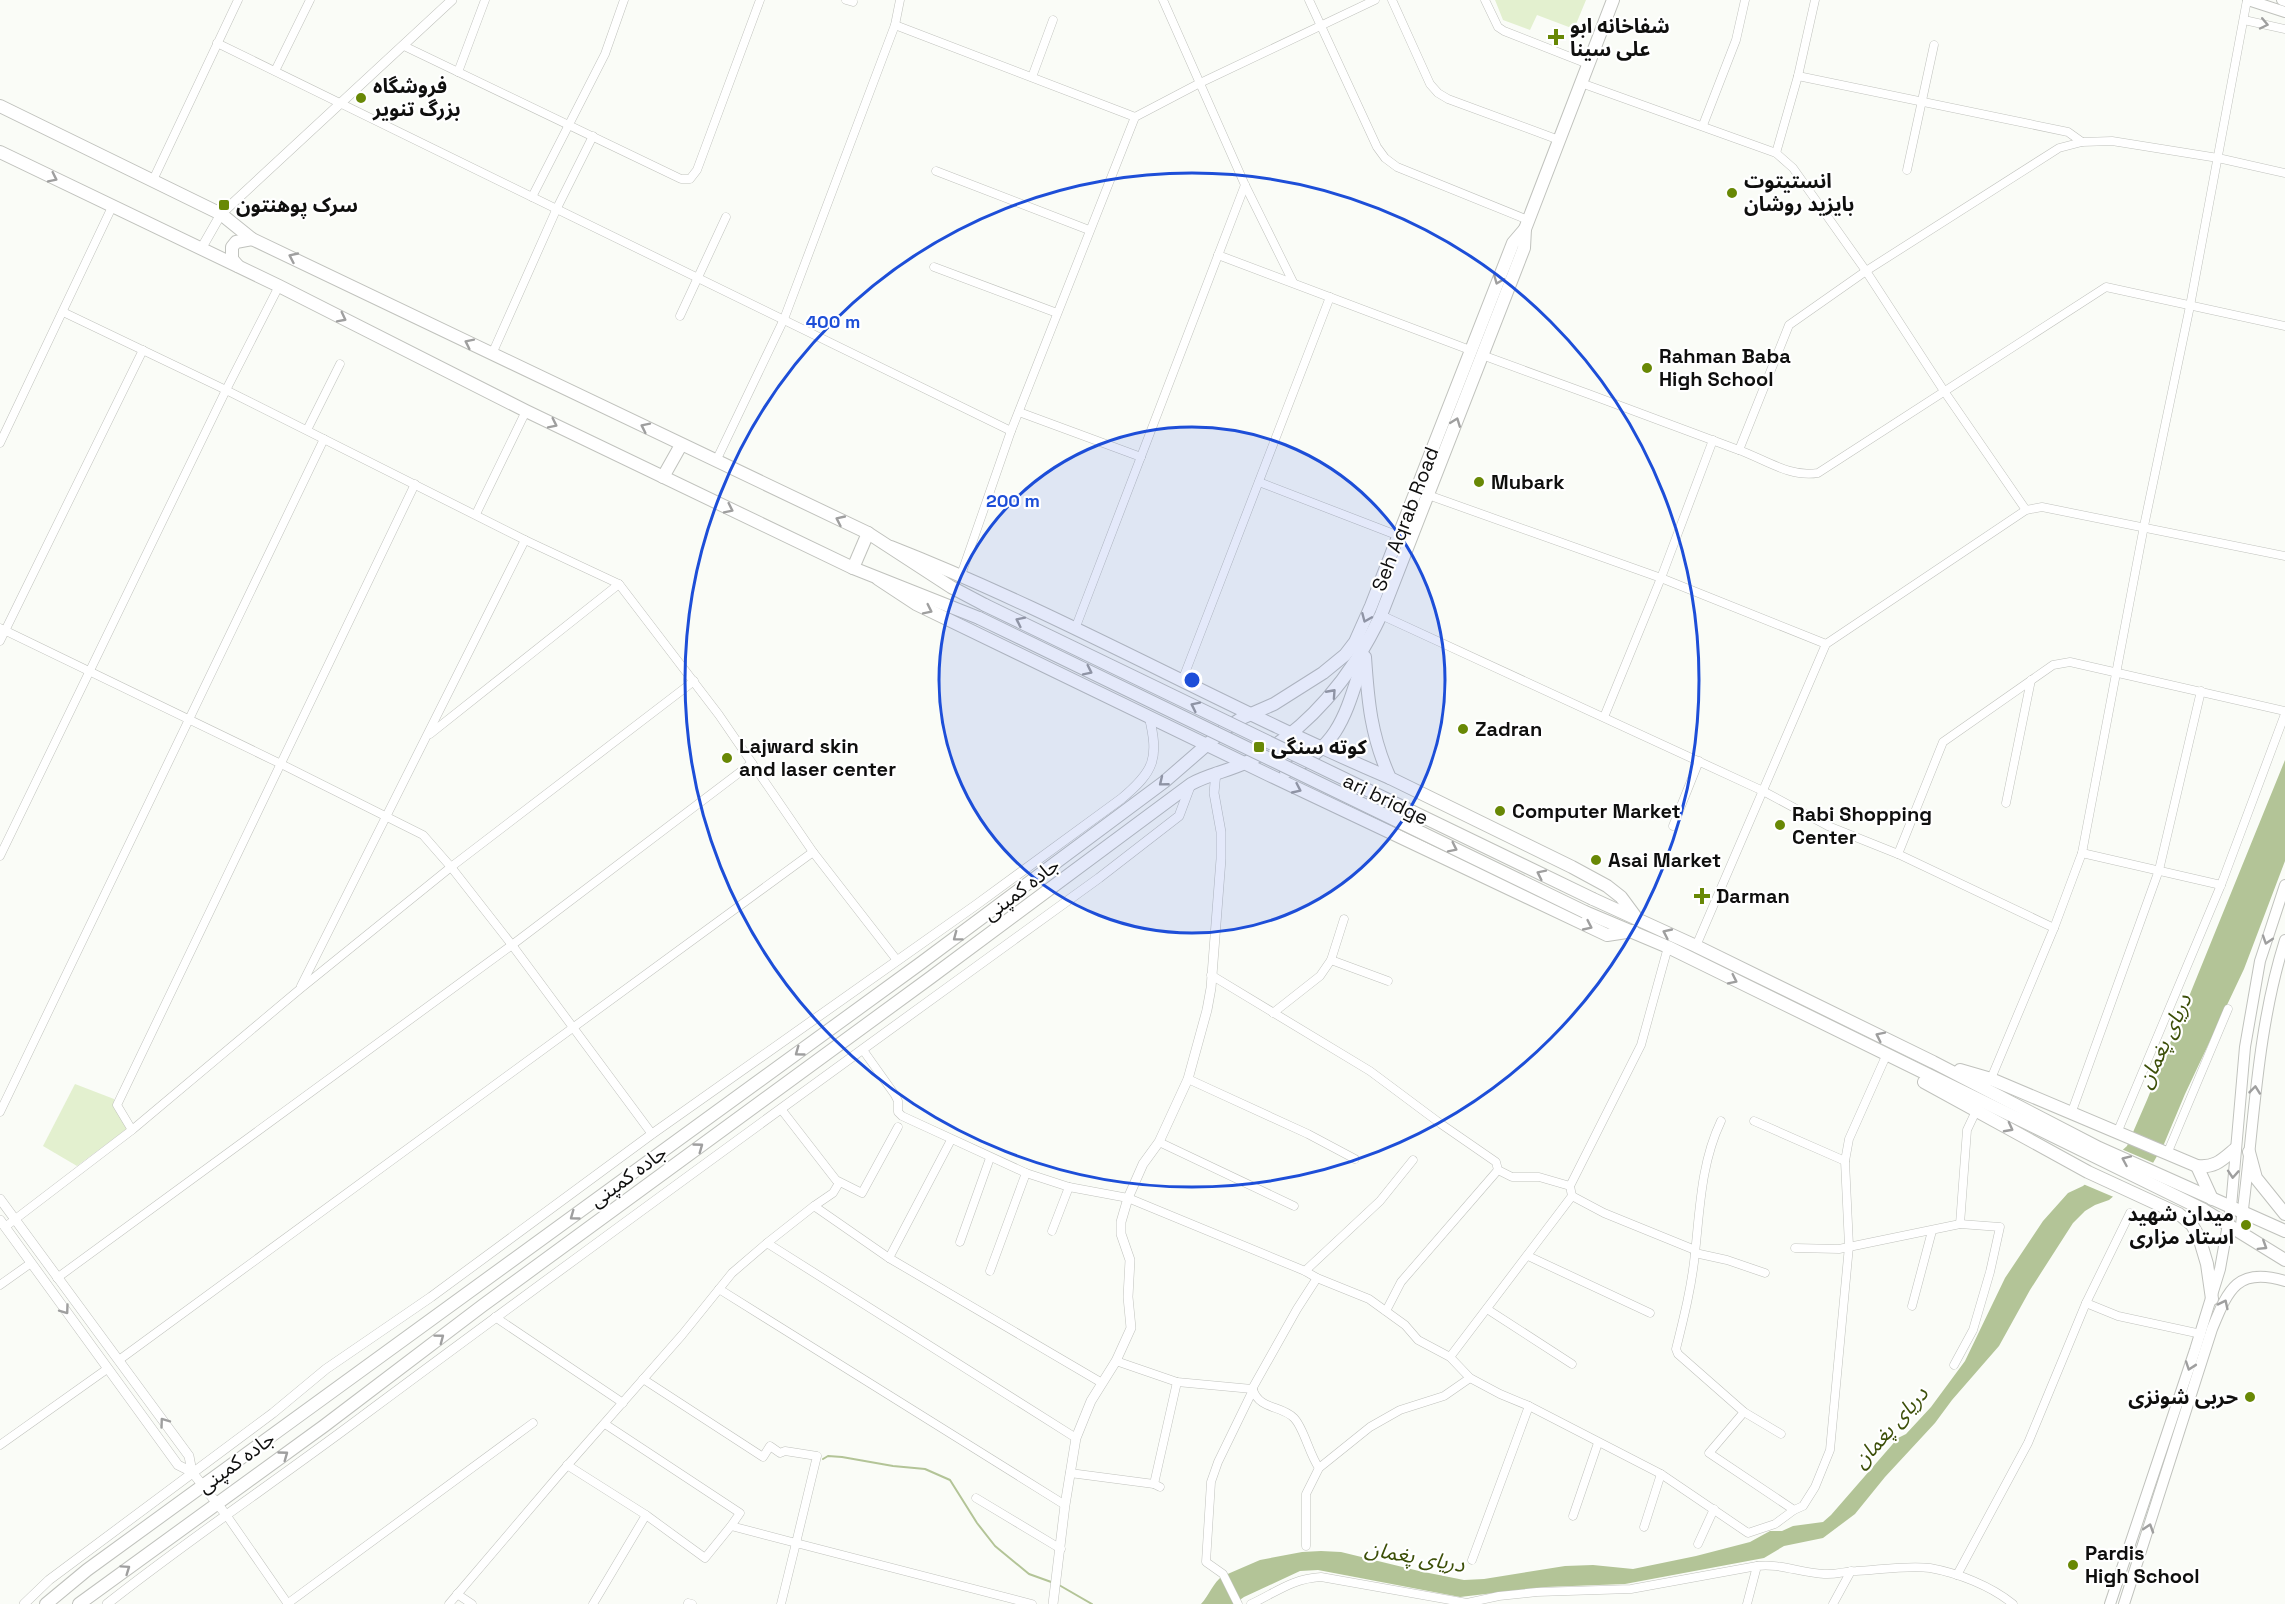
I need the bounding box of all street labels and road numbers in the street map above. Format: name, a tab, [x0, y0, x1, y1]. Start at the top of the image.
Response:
street label: Seh Aqrab Road	[1366, 443, 1444, 595]
street label: ari bridge	[1339, 767, 1433, 831]
street label: جاده کمپنی	[978, 852, 1065, 926]
street label: جاده کمپنی	[584, 1139, 672, 1213]
street label: جاده کمپنی	[192, 1425, 280, 1499]

